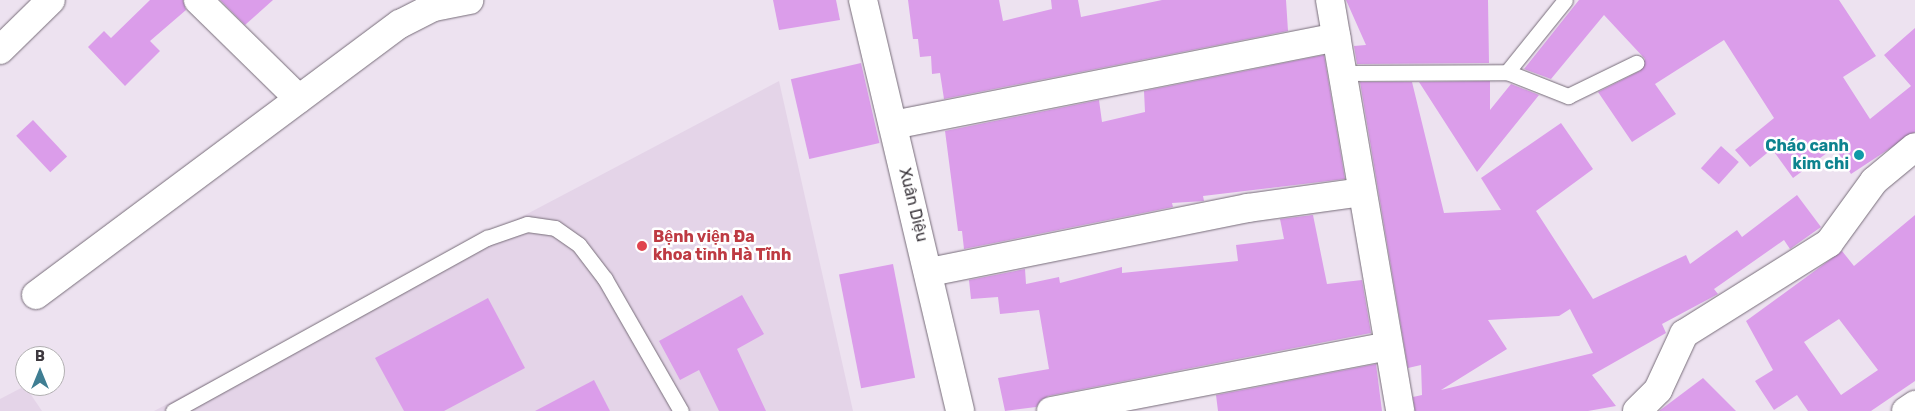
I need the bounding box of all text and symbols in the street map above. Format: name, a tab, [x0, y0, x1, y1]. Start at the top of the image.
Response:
place label: Cháo canh kim chi	[1765, 136, 1849, 174]
marker: Cháo canh kim chi	[1853, 149, 1865, 161]
street label: Xuân Diệu	[895, 166, 931, 244]
place label: Bệnh viện Đa khoa tỉnh Hà Tĩnh	[653, 227, 792, 265]
marker: Bệnh viện Đa khoa tỉnh Hà Tĩnh	[635, 239, 649, 253]
north arrow	[15, 346, 65, 396]
text: B	[35, 348, 45, 365]

